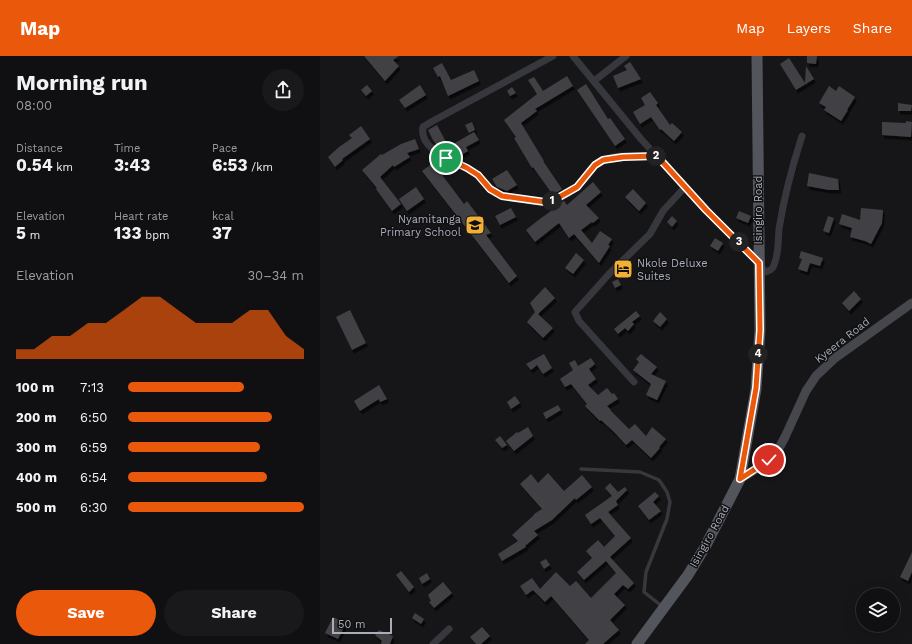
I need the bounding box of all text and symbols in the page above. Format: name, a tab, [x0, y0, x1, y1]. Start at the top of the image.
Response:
text: Map	[20, 17, 60, 40]
text: Map	[736, 20, 765, 36]
text: Layers	[787, 20, 831, 36]
text: Share	[853, 20, 892, 36]
button: share	[262, 69, 304, 111]
text: Morning run	[16, 70, 148, 95]
text: 08:00	[16, 98, 52, 113]
pin	[429, 141, 463, 175]
text: Distance	[16, 142, 63, 155]
text: Time	[114, 142, 140, 155]
text: Pace	[212, 142, 237, 155]
pin: 2	[646, 146, 666, 166]
icon: arrive	[435, 147, 457, 169]
text: 2	[653, 149, 659, 162]
text: 0.54	[16, 155, 53, 175]
text: 3:43	[114, 155, 150, 175]
text: 6:53	[212, 155, 248, 175]
text: km	[53, 161, 73, 174]
text: /km	[248, 161, 273, 174]
street label: Isingiro Road	[752, 176, 765, 244]
pin: 1	[542, 191, 562, 211]
text: 1	[550, 194, 554, 207]
text: Elevation	[16, 210, 65, 223]
text: Heart rate	[114, 210, 168, 223]
text: kcal	[212, 210, 234, 223]
place label: Nyamitanga Primary School	[380, 213, 462, 239]
school or university icon: Nyamitanga Primary School	[464, 214, 486, 236]
text: 5	[16, 223, 26, 243]
text: 133	[114, 223, 142, 243]
text: 37	[212, 223, 232, 243]
text: m	[26, 229, 40, 242]
text: bpm	[142, 229, 170, 242]
pin: 3	[729, 232, 749, 252]
text: 3	[736, 235, 742, 248]
place label: Nkole Deluxe Suites	[637, 257, 708, 283]
hotel icon: Nkole Deluxe Suites	[612, 258, 634, 280]
text: Elevation	[16, 268, 74, 283]
text: 30–34 m	[248, 268, 304, 283]
street label: Kyeera Road	[812, 315, 872, 366]
pin: 4	[748, 344, 768, 364]
text: 4	[754, 347, 762, 360]
text: 100 m	[16, 380, 54, 395]
text: 7:13	[80, 380, 104, 395]
text: 200 m	[16, 410, 56, 425]
text: 6:50	[80, 410, 107, 425]
text: 300 m	[16, 440, 56, 455]
text: 6:59	[80, 440, 107, 455]
pin	[752, 443, 786, 477]
icon: check	[758, 449, 780, 471]
text: 400 m	[16, 470, 57, 485]
text: 6:54	[80, 470, 107, 485]
text: 500 m	[16, 500, 56, 515]
text: 6:30	[80, 500, 107, 515]
street label: Isingiro Road	[687, 503, 732, 570]
map controls	[856, 588, 900, 632]
button: layers	[856, 588, 900, 632]
button: Save	[16, 590, 156, 636]
button: Share	[164, 590, 304, 636]
scale bar	[332, 616, 392, 635]
text: 50 m	[338, 618, 365, 631]

